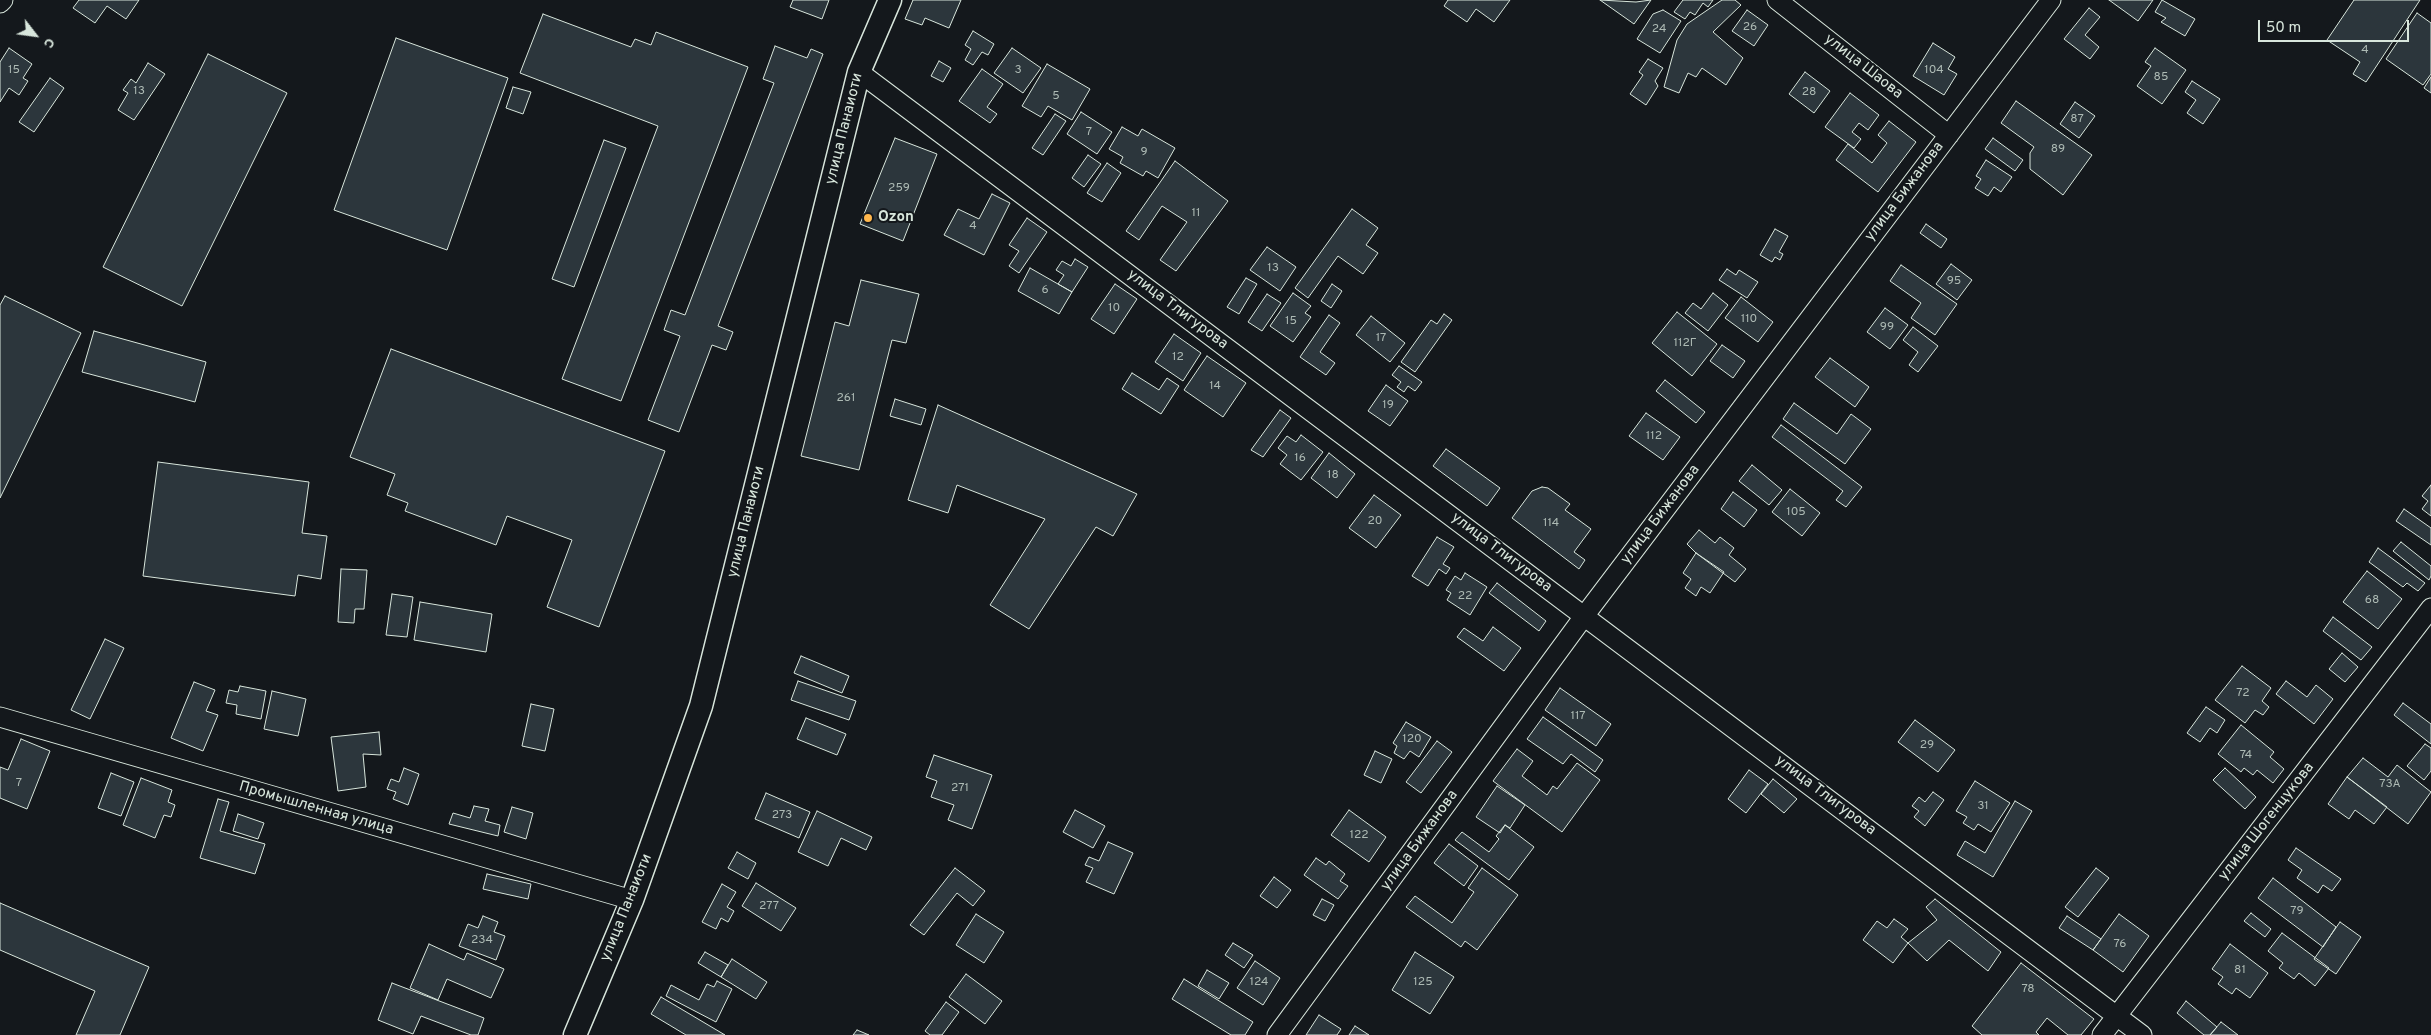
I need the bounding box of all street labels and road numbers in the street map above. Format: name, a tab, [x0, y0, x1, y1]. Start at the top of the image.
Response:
street label: улица Шаова	[1820, 31, 1906, 103]
street label: улица Панаиоти	[822, 71, 868, 187]
street label: улица Бижанова	[1862, 139, 1948, 245]
street label: улица Тлигурова	[1123, 266, 1231, 354]
street label: улица Бижанова	[1618, 462, 1704, 568]
street label: улица Панаиоти	[724, 464, 770, 580]
street label: улица Тлигурова	[1447, 509, 1555, 597]
street label: улица Тлигурова	[1771, 752, 1879, 840]
street label: улица Шогенцукова	[2215, 759, 2319, 885]
street label: Промышленная улица	[237, 778, 395, 840]
street label: улица Бижанова	[1377, 787, 1463, 895]
street label: улица Панаиоти	[597, 852, 657, 964]

